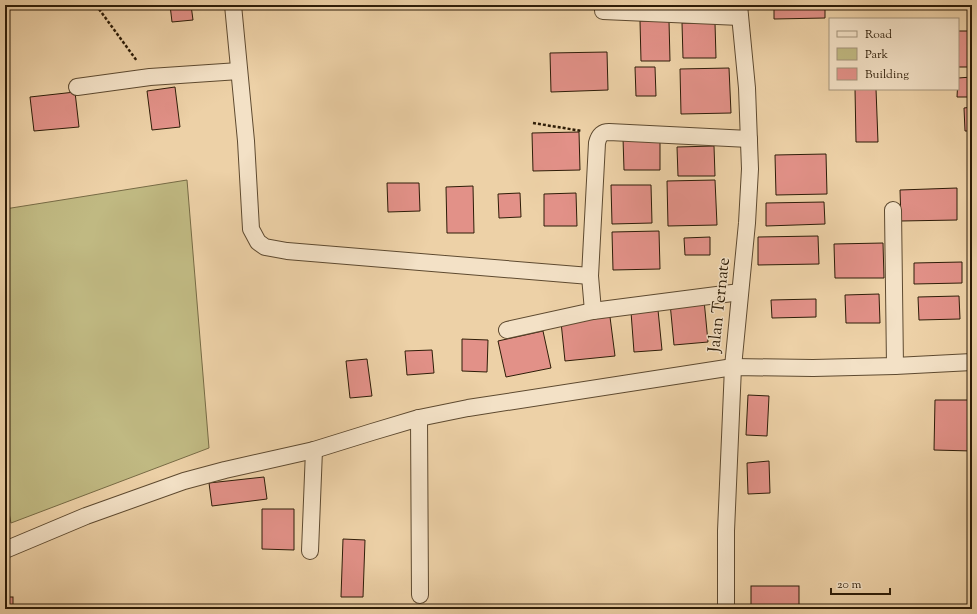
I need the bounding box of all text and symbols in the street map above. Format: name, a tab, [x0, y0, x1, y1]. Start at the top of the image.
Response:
legend	[829, 18, 959, 90]
text: Road	[865, 26, 892, 44]
text: Park	[865, 46, 888, 64]
text: Building	[865, 66, 909, 84]
street label: Jalan Ternate	[703, 256, 737, 355]
scale bar	[831, 570, 890, 596]
text: 20 m	[837, 576, 862, 594]

